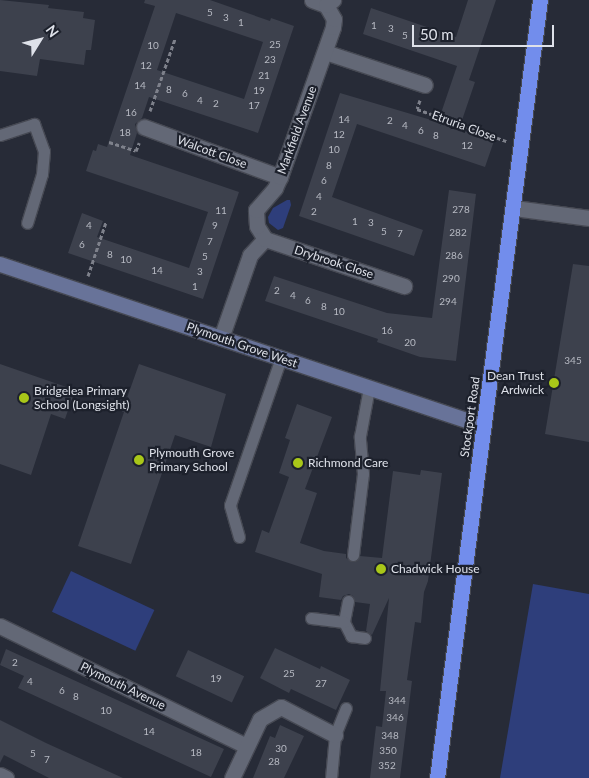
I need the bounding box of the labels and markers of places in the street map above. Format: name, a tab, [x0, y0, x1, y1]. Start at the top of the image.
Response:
place label: Dean Trust Ardwick	[487, 369, 544, 397]
marker: Dean Trust Ardwick	[548, 377, 560, 389]
place label: Bridgelea Primary School (Longsight)	[34, 384, 130, 412]
marker: Bridgelea Primary School (Longsight)	[18, 392, 30, 404]
place label: Plymouth Grove Primary School	[149, 446, 234, 474]
marker: Plymouth Grove Primary School	[133, 454, 145, 466]
place label: Richmond Care	[308, 456, 388, 470]
marker: Richmond Care	[292, 457, 304, 469]
place label: Chadwick House	[391, 562, 480, 576]
marker: Chadwick House	[375, 563, 387, 575]

